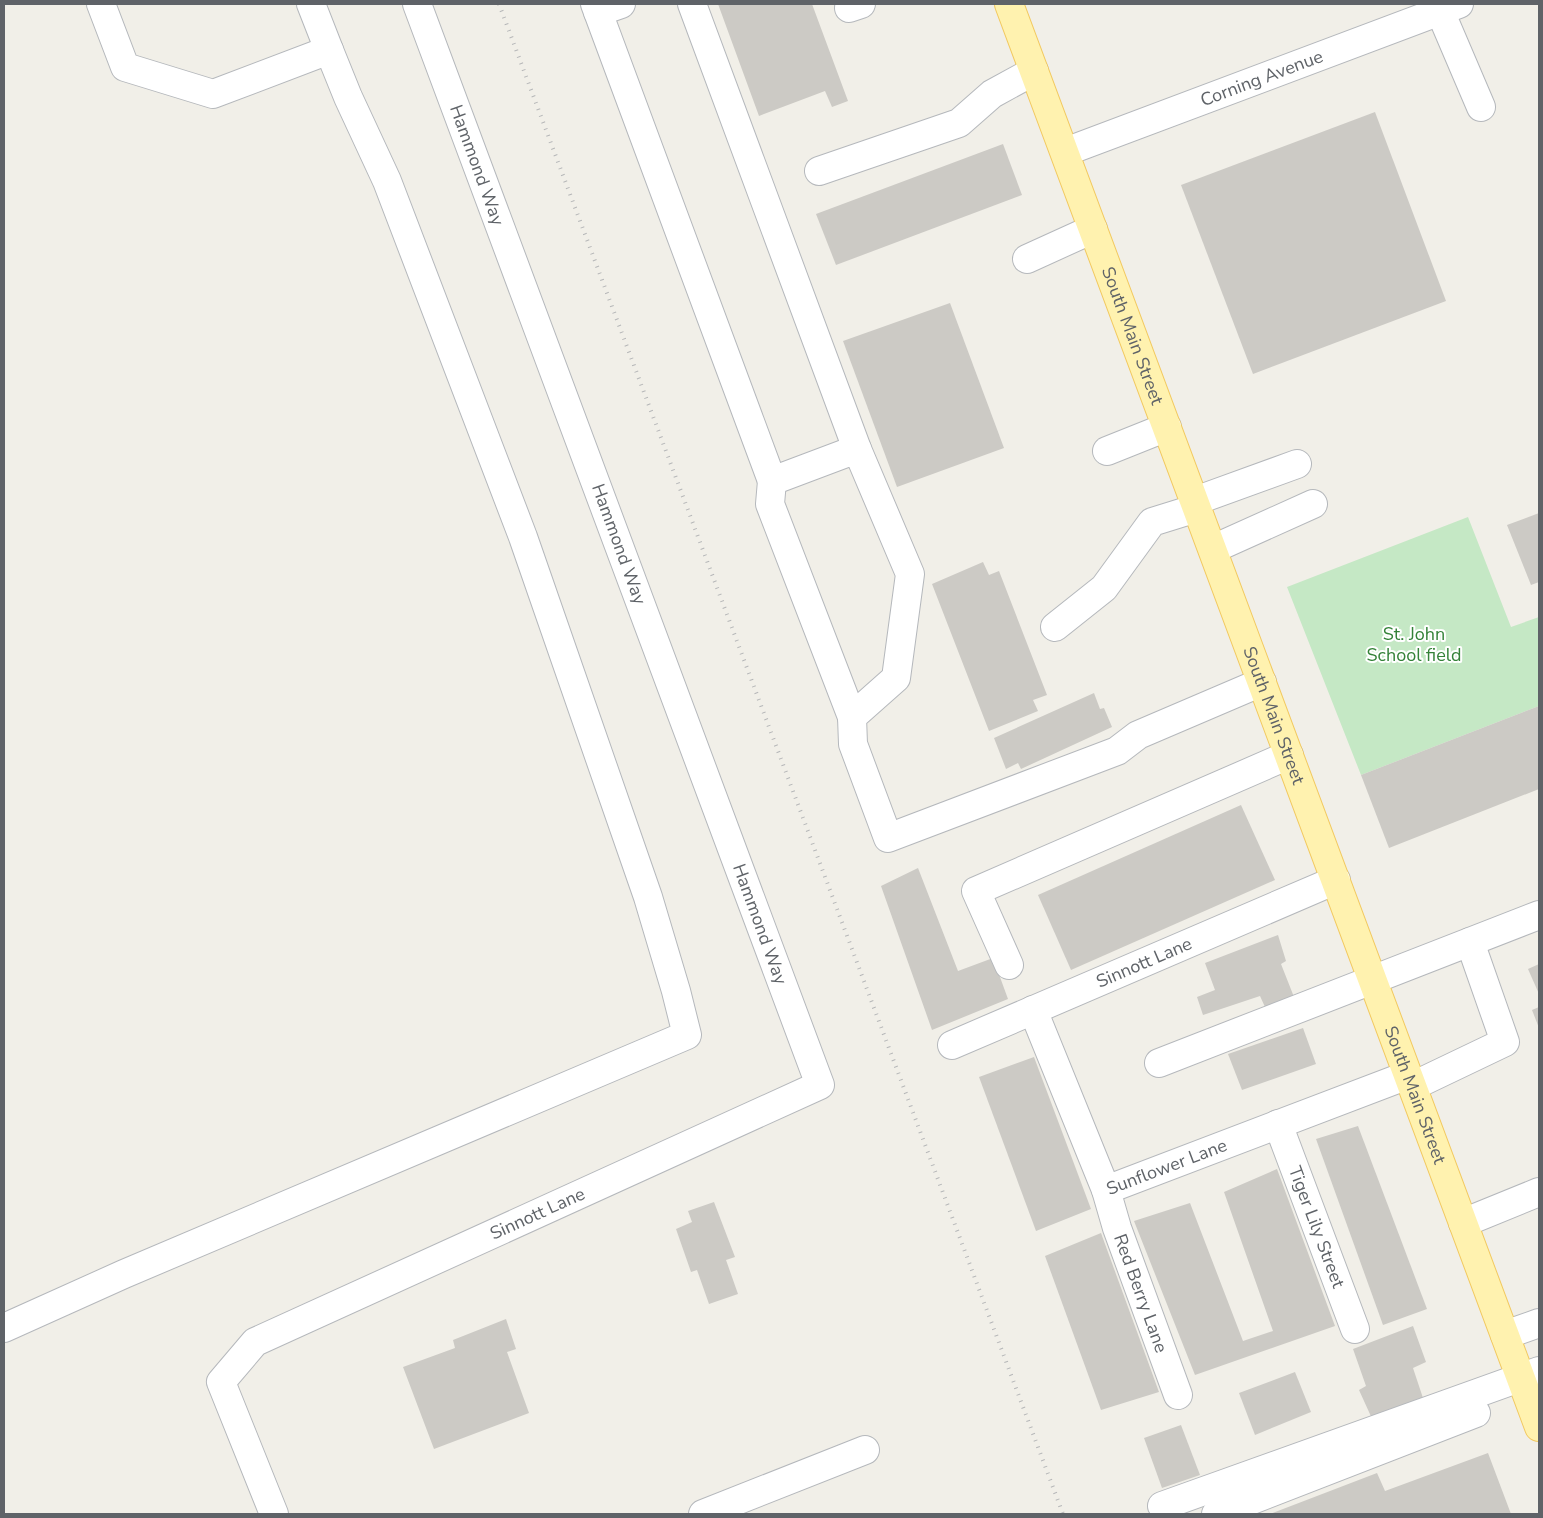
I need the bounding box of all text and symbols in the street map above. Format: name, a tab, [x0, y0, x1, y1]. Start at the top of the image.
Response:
street label: Corning Avenue	[1197, 44, 1326, 112]
street label: Hammond Way	[444, 101, 510, 229]
street label: South Main Street	[1096, 263, 1169, 409]
street label: Hammond Way	[586, 480, 652, 608]
park label: St. John School field	[1367, 622, 1461, 667]
street label: South Main Street	[1237, 643, 1311, 788]
street label: Hammond Way	[727, 860, 793, 988]
street label: Sinnott Lane	[1093, 931, 1196, 994]
street label: South Main Street	[1379, 1022, 1452, 1168]
street label: Sunflower Lane	[1103, 1133, 1230, 1201]
street label: Tiger Lily Street	[1283, 1163, 1351, 1292]
street label: Sinnott Lane	[486, 1182, 589, 1246]
street label: Red Berry Lane	[1108, 1230, 1174, 1356]

